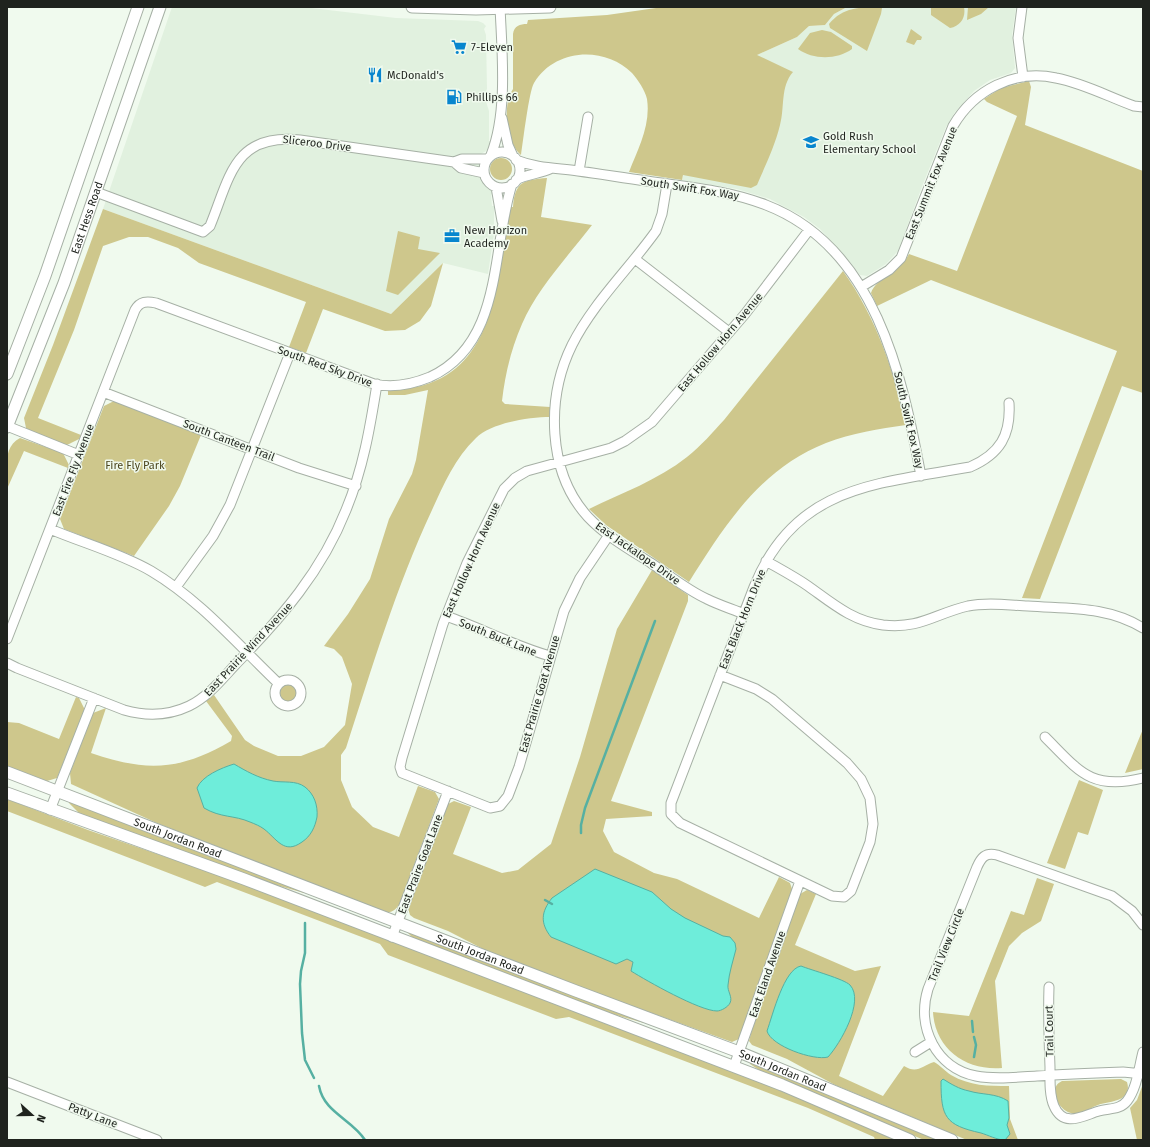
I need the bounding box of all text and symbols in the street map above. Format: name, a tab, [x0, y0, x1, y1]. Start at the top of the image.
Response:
supermarket icon: 7-Eleven	[450, 38, 468, 56]
place label: 7-Eleven	[471, 41, 513, 54]
restaurant icon: McDonald's	[366, 66, 384, 84]
place label: McDonald's	[387, 69, 444, 82]
fuel station icon: Phillips 66	[445, 88, 463, 106]
place label: Phillips 66	[466, 91, 518, 104]
street label: East Summit Fox Avenue	[903, 125, 960, 242]
place label: Gold Rush Elementary School	[823, 130, 916, 156]
street label: Sliceroo Drive	[282, 133, 352, 154]
school or university icon: Gold Rush Elementary School	[802, 133, 820, 151]
street label: South Swift Fox Way	[640, 174, 741, 203]
street label: East Hess Road	[69, 180, 106, 256]
place label: New Horizon Academy	[464, 224, 527, 250]
office icon: New Horizon Academy	[443, 227, 461, 245]
street label: East Hollow Horn Avenue	[675, 290, 766, 394]
street label: South Red Sky Drive	[276, 343, 374, 390]
street label: South Swift Fox Way	[891, 370, 926, 471]
street label: South Canteen Trail	[181, 417, 277, 464]
street label: East Fire Fly Avenue	[50, 422, 97, 518]
park label: Fire Fly Park	[105, 459, 165, 472]
street label: East Hollow Horn Avenue	[440, 500, 503, 620]
street label: East Jackalope Drive	[593, 519, 683, 588]
street label: East Black Horn Drive	[716, 567, 768, 671]
street label: East Prairie Wind Avenue	[201, 600, 295, 699]
street label: South Buck Lane	[457, 616, 539, 659]
street label: East Prairie Goat Avenue	[516, 634, 562, 754]
street label: East Praire Goat Lane	[395, 813, 445, 916]
street label: South Jordan Road	[132, 815, 223, 861]
street label: Trail View Circle	[926, 907, 967, 984]
street label: East Eland Avenue	[747, 929, 788, 1019]
street label: South Jordan Road	[434, 932, 526, 977]
street label: Trail Court	[1043, 1005, 1056, 1057]
street label: South Jordan Road	[737, 1047, 828, 1094]
north arrow	[12, 1095, 52, 1135]
street label: Patty Lane	[66, 1100, 119, 1131]
text: N	[33, 1113, 48, 1124]

